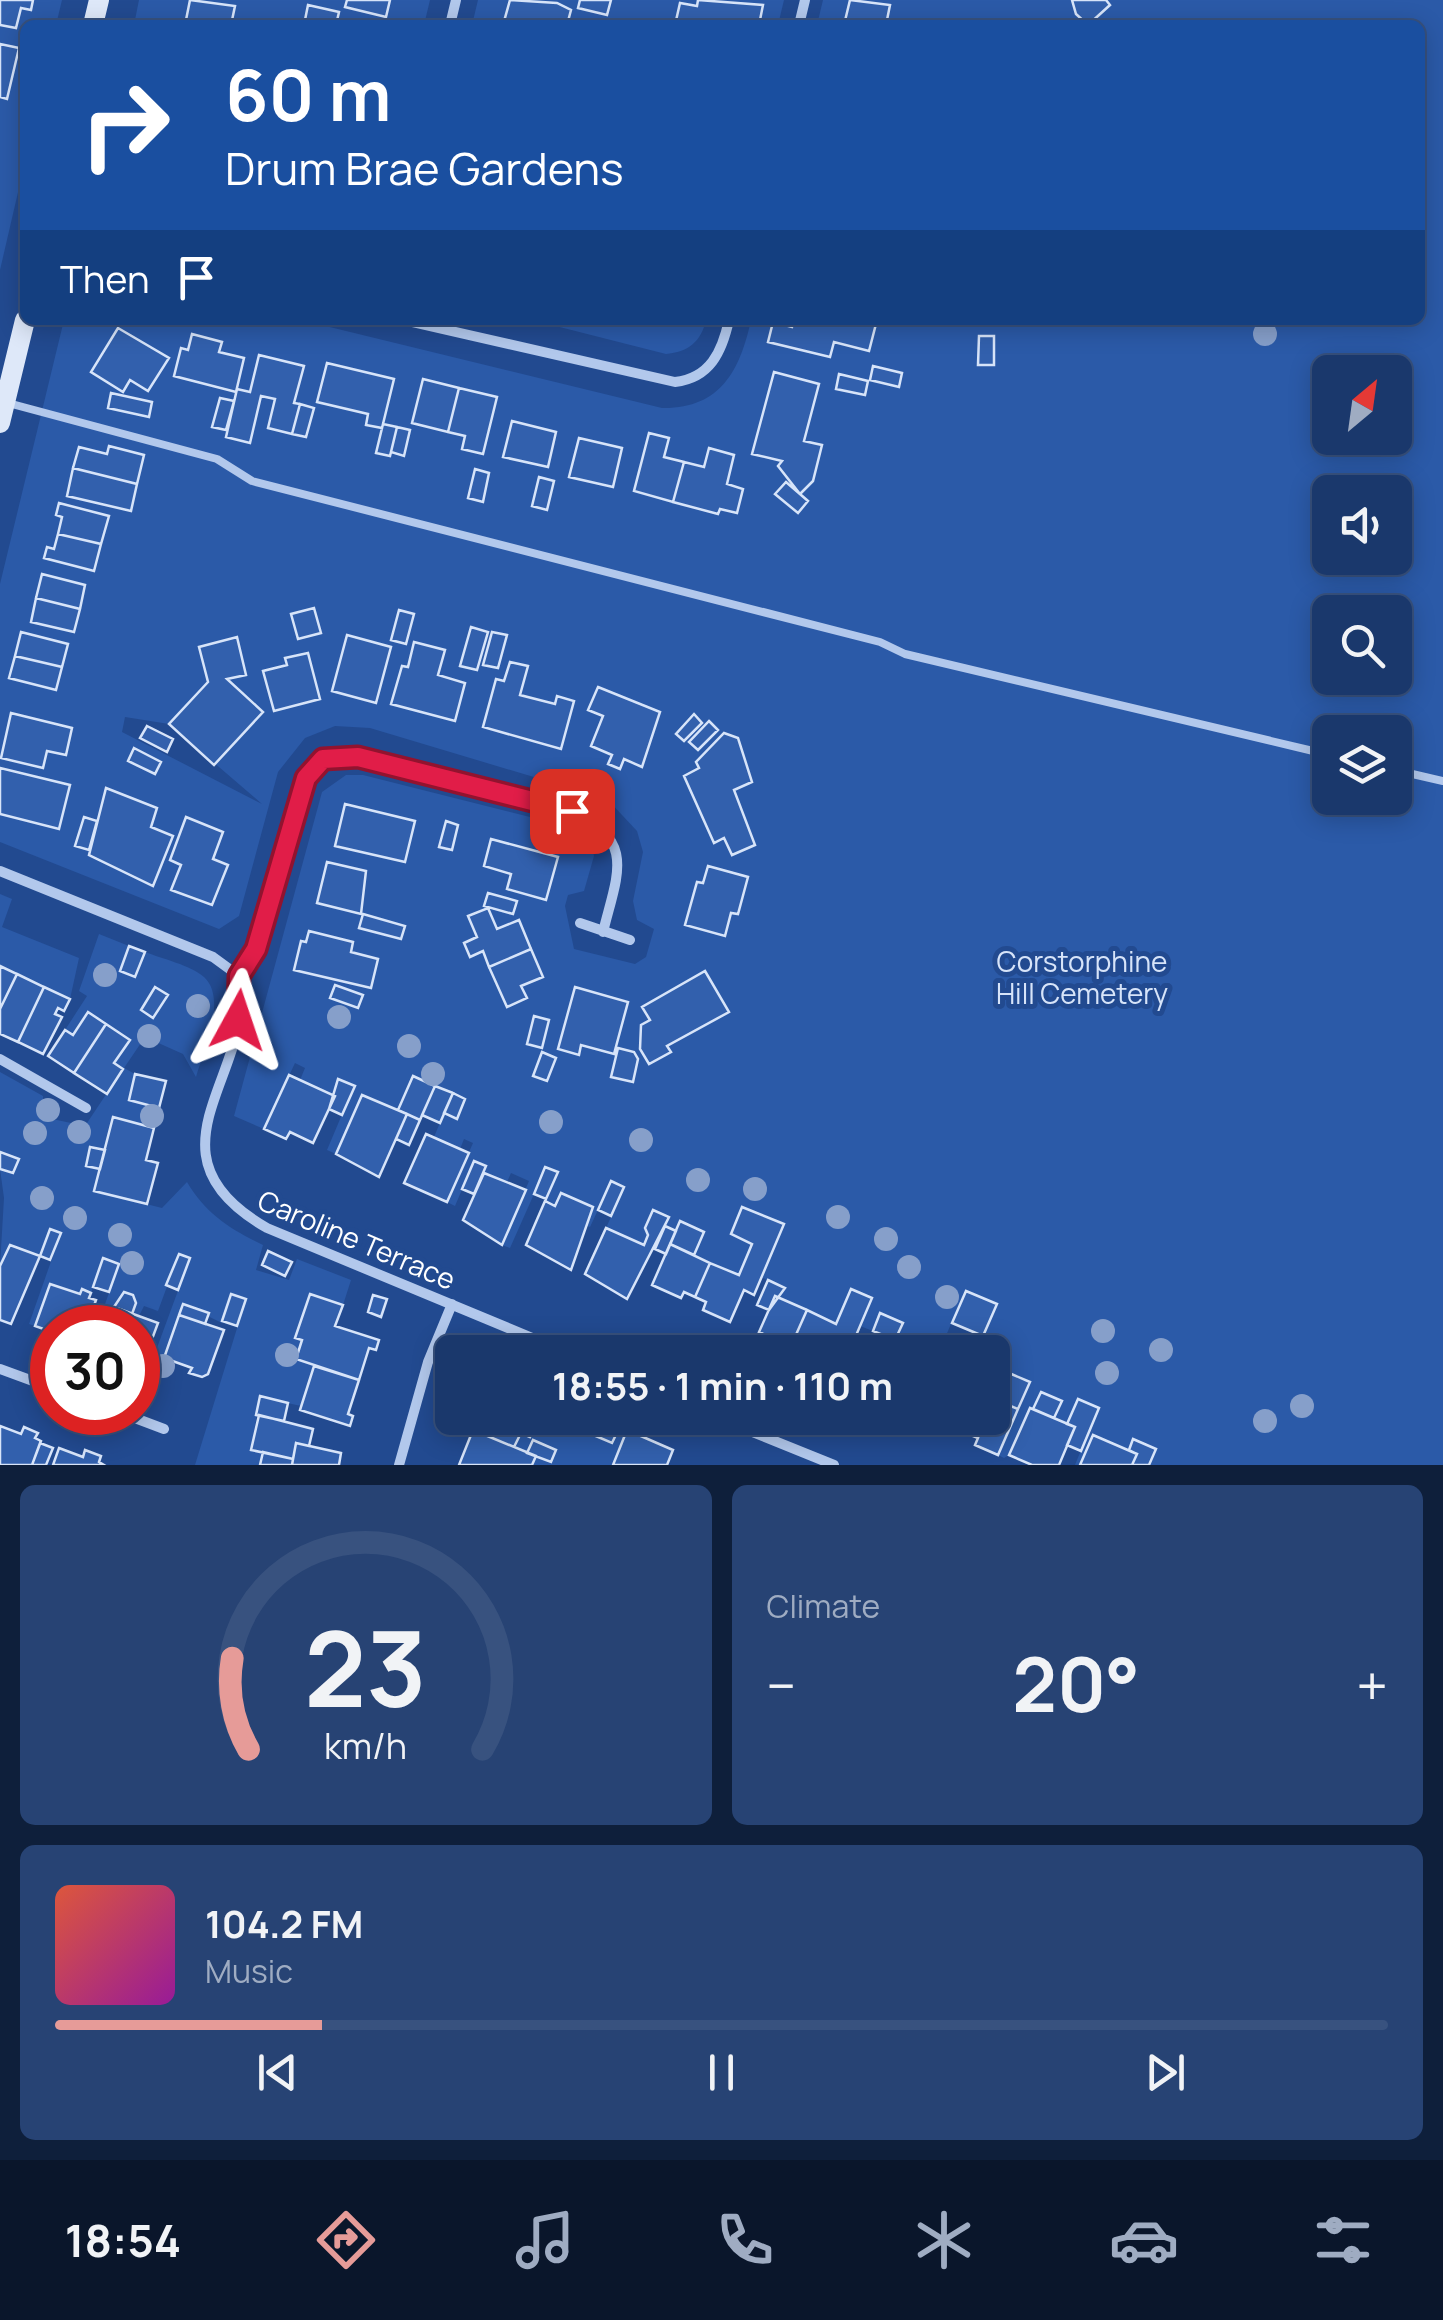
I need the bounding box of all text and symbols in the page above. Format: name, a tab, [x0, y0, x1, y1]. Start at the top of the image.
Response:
text: 60 m	[225, 46, 392, 142]
icon: right	[60, 60, 190, 190]
text: Drum Brae Gardens	[225, 137, 624, 199]
icon: arrive	[169, 250, 224, 305]
text: Then	[60, 252, 149, 304]
north arrow	[1312, 355, 1412, 455]
map controls	[1312, 355, 1412, 815]
button: sound	[1312, 475, 1412, 575]
button: search	[1312, 595, 1412, 695]
button: layers	[1312, 715, 1412, 815]
pin	[530, 769, 615, 854]
icon: arrive	[545, 784, 600, 839]
park label: Corstorphine Hill Cemetery	[996, 942, 1168, 1012]
position arrow	[186, 968, 290, 1072]
street label: Caroline Terrace	[252, 1180, 462, 1298]
speed limit sign: 30	[30, 1305, 160, 1435]
text: 18:55 · 1 min · 110 m	[552, 1359, 893, 1411]
text: Climate	[767, 1584, 880, 1628]
text: 23	[305, 1596, 427, 1738]
text: 20°	[1012, 1632, 1140, 1735]
text: −	[767, 1647, 796, 1723]
text: +	[1356, 1647, 1388, 1723]
text: km/h	[324, 1721, 407, 1770]
text: 104.2 FM	[205, 1897, 363, 1949]
text: Music	[205, 1949, 293, 1993]
icon: previous	[250, 2045, 305, 2100]
icon: pause	[694, 2045, 749, 2100]
icon: next	[1138, 2045, 1193, 2100]
icon: directions	[311, 2205, 381, 2275]
icon: music	[510, 2205, 580, 2275]
icon: phone	[710, 2205, 780, 2275]
icon: climate	[909, 2205, 979, 2275]
icon: car	[1109, 2205, 1179, 2275]
icon: filters	[1308, 2205, 1378, 2275]
text: 18:54	[65, 2209, 181, 2271]

